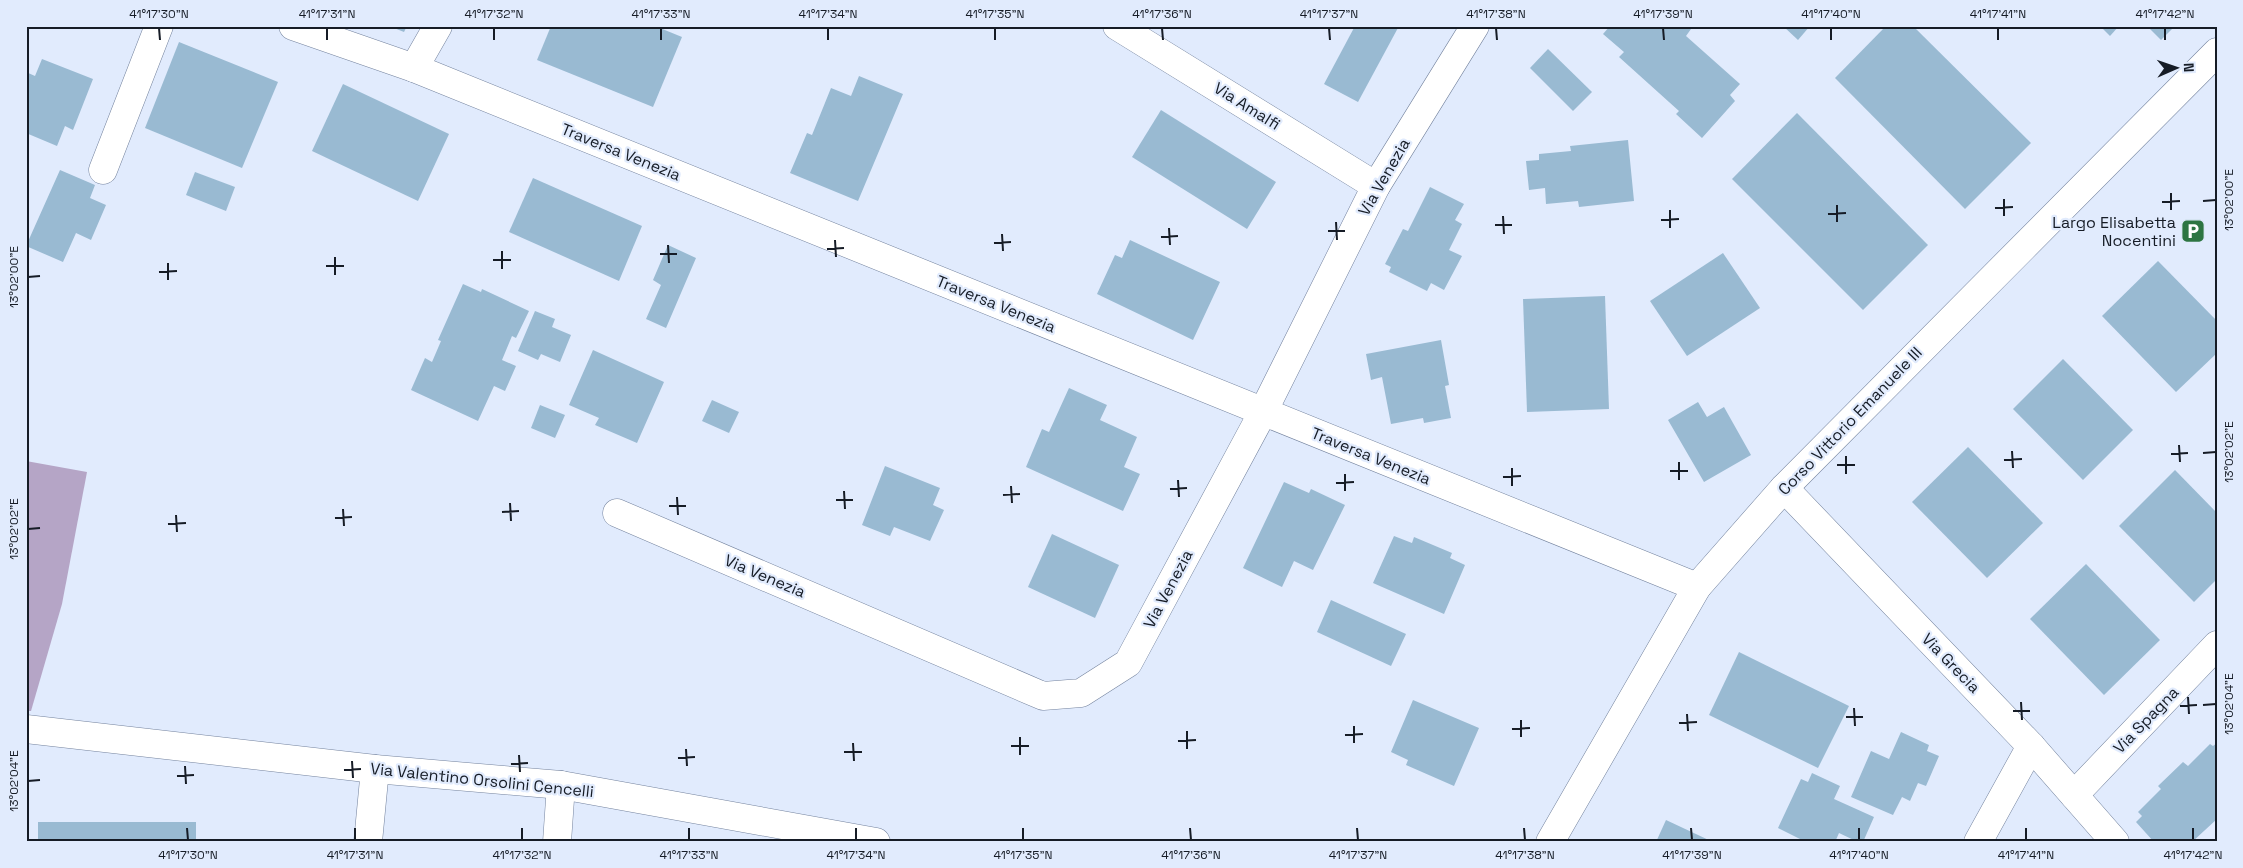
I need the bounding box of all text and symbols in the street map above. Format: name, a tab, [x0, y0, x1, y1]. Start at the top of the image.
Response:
text: 41°17'30"N	[129, 6, 189, 22]
text: 41°17'31"N	[299, 6, 355, 22]
text: 41°17'32"N	[464, 6, 524, 22]
text: 41°17'33"N	[631, 6, 691, 22]
text: 41°17'34"N	[799, 6, 857, 22]
text: 41°17'35"N	[965, 6, 1025, 22]
text: 41°17'36"N	[1132, 6, 1192, 22]
text: 41°17'37"N	[1300, 6, 1358, 22]
text: 41°17'38"N	[1466, 6, 1526, 22]
text: 41°17'39"N	[1633, 6, 1693, 22]
text: 41°17'40"N	[1801, 6, 1861, 22]
text: 41°17'41"N	[1970, 6, 2026, 22]
text: 41°17'42"N	[2136, 6, 2194, 22]
north arrow	[2150, 42, 2200, 92]
text: N	[2180, 63, 2198, 73]
street label: Via Amalfi	[1210, 77, 1284, 135]
street label: Traversa Venezia	[558, 118, 684, 186]
street label: Via Venezia	[1353, 134, 1415, 220]
text: 13°02'00"E	[2221, 169, 2237, 231]
place label: Largo Elisabetta Nocentini	[2052, 212, 2176, 251]
parking icon: Largo Elisabetta Nocentini	[2180, 218, 2206, 244]
text: 13°02'00"E	[6, 246, 22, 308]
street label: Traversa Venezia	[933, 270, 1059, 338]
street label: Corso Vittorio Emanuele III	[1773, 342, 1927, 500]
text: 13°02'02"E	[2221, 421, 2237, 483]
street label: Traversa Venezia	[1308, 422, 1434, 490]
text: 13°02'02"E	[6, 498, 22, 560]
street label: Via Venezia	[1139, 546, 1197, 632]
street label: Via Venezia	[721, 550, 809, 602]
street label: Via Grecia	[1917, 629, 1985, 697]
text: 13°02'04"E	[2221, 673, 2237, 735]
street label: Via Spagna	[2109, 682, 2183, 758]
text: 13°02'04"E	[6, 750, 22, 812]
street label: Via Valentino Orsolini Cencelli	[369, 758, 595, 802]
text: 41°17'30"N	[158, 847, 218, 863]
text: 41°17'31"N	[327, 847, 383, 863]
text: 41°17'32"N	[492, 847, 552, 863]
text: 41°17'33"N	[659, 847, 719, 863]
text: 41°17'34"N	[827, 847, 885, 863]
text: 41°17'35"N	[993, 847, 1053, 863]
text: 41°17'36"N	[1161, 847, 1221, 863]
text: 41°17'37"N	[1329, 847, 1387, 863]
text: 41°17'38"N	[1495, 847, 1555, 863]
text: 41°17'39"N	[1662, 847, 1722, 863]
text: 41°17'40"N	[1829, 847, 1889, 863]
text: 41°17'41"N	[1998, 847, 2054, 863]
text: 41°17'42"N	[2164, 847, 2222, 863]

